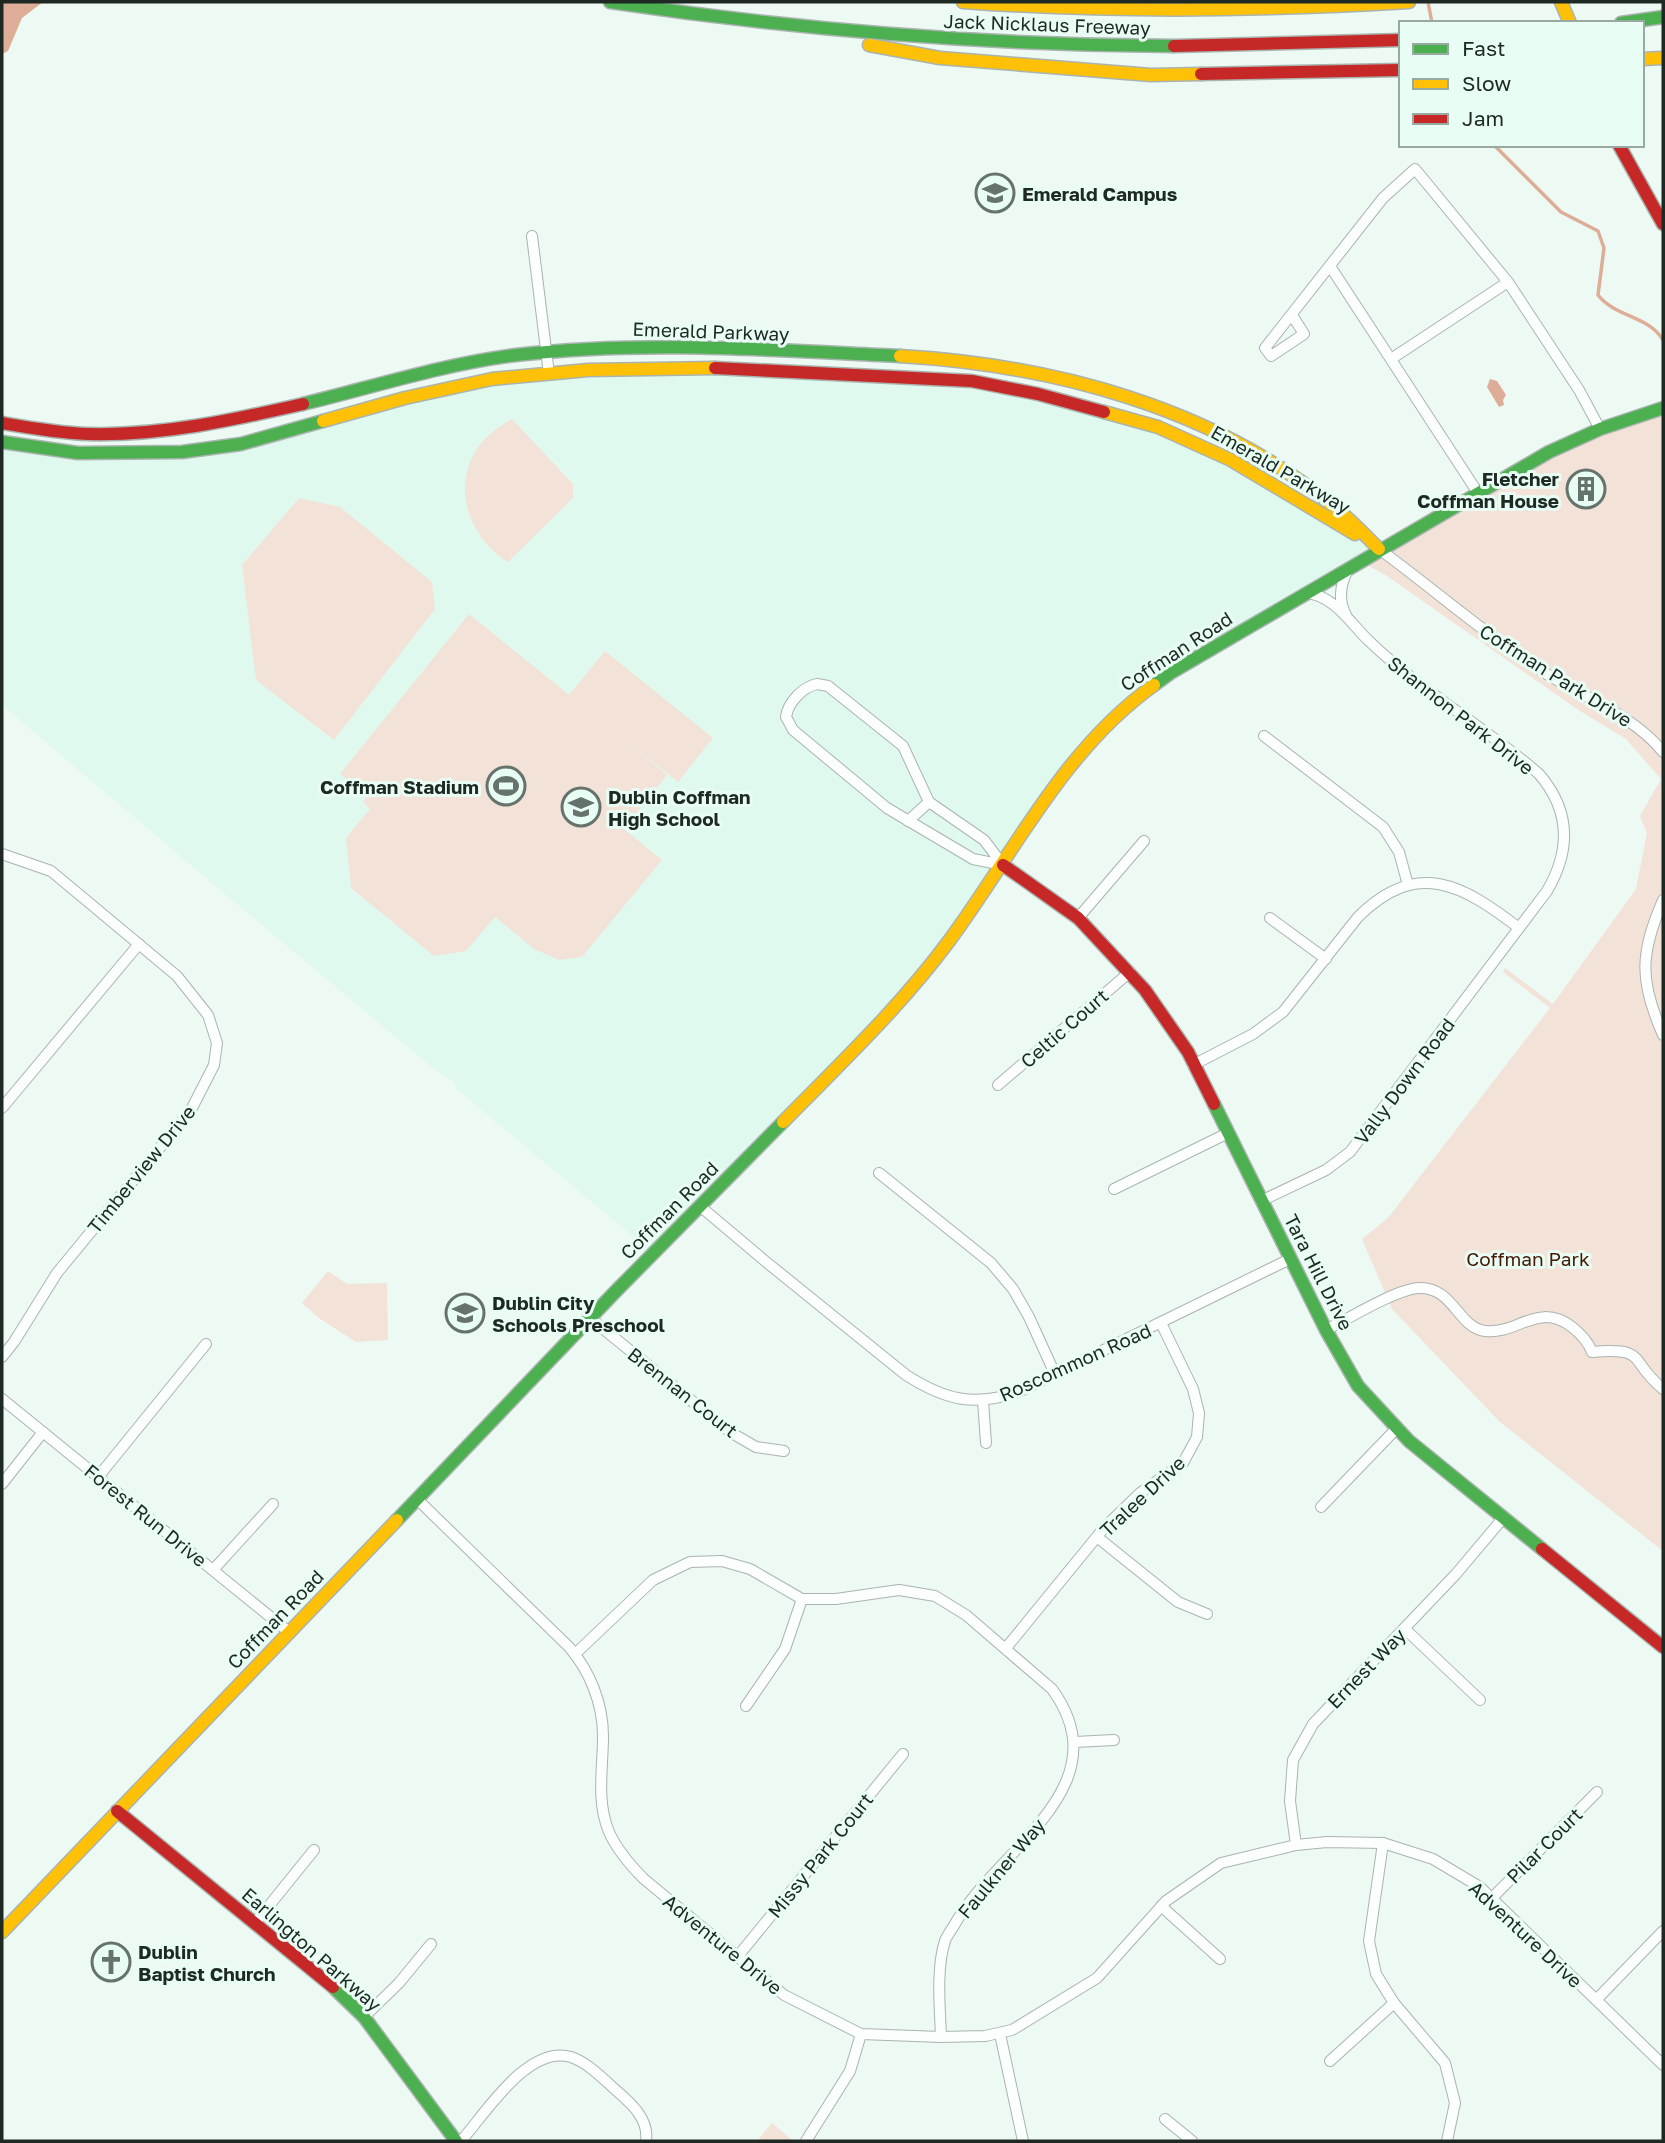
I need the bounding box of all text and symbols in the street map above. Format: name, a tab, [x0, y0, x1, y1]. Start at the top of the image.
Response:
street label: Jack Nicklaus Freeway	[943, 9, 1151, 39]
legend	[1399, 21, 1644, 147]
text: Fast	[1462, 35, 1505, 61]
text: Slow	[1462, 70, 1511, 96]
text: Jam	[1462, 105, 1504, 131]
school or university icon: Emerald Campus	[974, 172, 1016, 214]
place label: Emerald Campus	[1022, 182, 1178, 205]
street label: Emerald Parkway	[632, 317, 790, 345]
street label: Emerald Parkway	[1207, 420, 1355, 518]
place label: Fletcher Coffman House	[1417, 467, 1560, 512]
building icon: Fletcher Coffman House	[1565, 468, 1607, 510]
street label: Coffman Road	[1116, 606, 1236, 696]
street label: Coffman Park Drive	[1476, 619, 1636, 731]
street label: Shannon Park Drive	[1383, 651, 1539, 779]
sports icon: Coffman Stadium	[485, 765, 527, 807]
place label: Coffman Stadium	[320, 775, 479, 798]
place label: Dublin Coffman High School	[608, 785, 751, 830]
school or university icon: Dublin Coffman High School	[560, 786, 602, 828]
street label: Celtic Court	[1015, 984, 1113, 1072]
street label: Vally Down Road	[1349, 1013, 1459, 1149]
street label: Timberview Drive	[82, 1100, 200, 1238]
street label: Coffman Road	[615, 1156, 723, 1264]
street label: Tara Hill Drive	[1280, 1210, 1358, 1334]
park label: Coffman Park	[1466, 1247, 1590, 1270]
place label: Dublin City Schools Preschool	[492, 1291, 665, 1336]
school or university icon: Dublin City Schools Preschool	[444, 1292, 486, 1334]
street label: Roscommon Road	[995, 1318, 1155, 1406]
street label: Brennan Court	[624, 1342, 742, 1442]
street label: Tralee Drive	[1095, 1451, 1189, 1541]
street label: Forest Run Drive	[80, 1459, 212, 1571]
street label: Coffman Road	[222, 1565, 328, 1673]
street label: Ernest Way	[1322, 1623, 1410, 1713]
street label: Missy Park Court	[763, 1788, 877, 1922]
street label: Pilar Court	[1501, 1802, 1587, 1888]
street label: Faulkner Way	[953, 1813, 1050, 1923]
street label: Adventure Drive	[1465, 1876, 1587, 1992]
street label: Earlington Parkway	[238, 1882, 387, 2016]
street label: Adventure Drive	[659, 1889, 787, 1999]
place label: Dublin Baptist Church	[138, 1940, 276, 1985]
church icon: Dublin Baptist Church	[90, 1941, 132, 1983]

